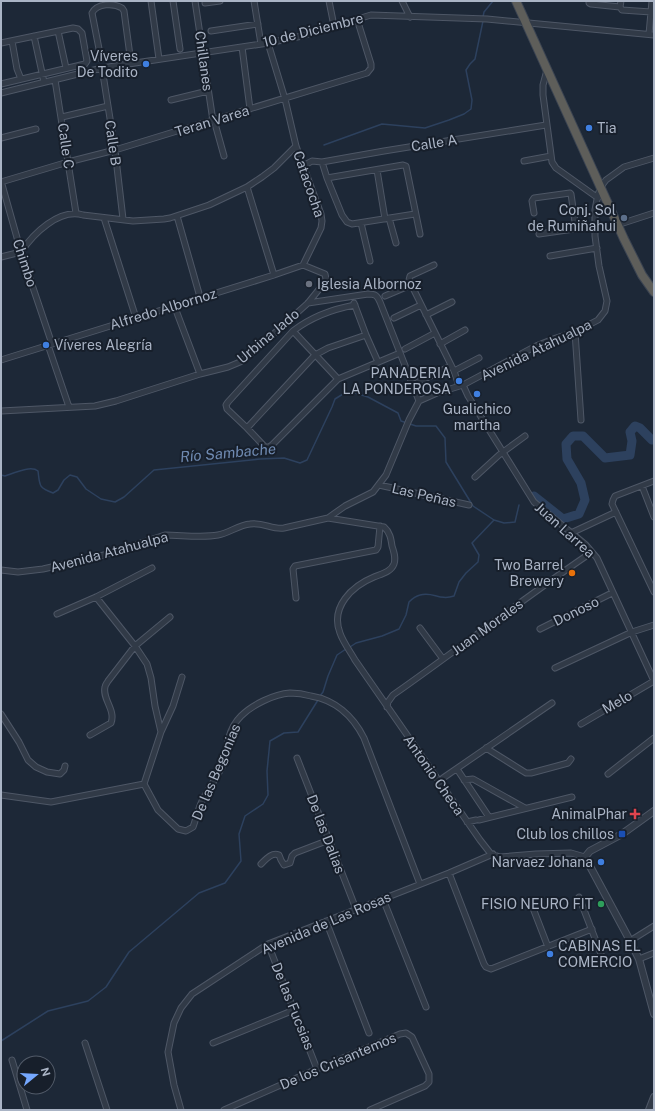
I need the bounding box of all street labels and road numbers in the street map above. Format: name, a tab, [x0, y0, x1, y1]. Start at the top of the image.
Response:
street label: 10 de Diciembre	[261, 10, 365, 50]
street label: Chillanes	[192, 30, 216, 92]
street label: Teran Varea	[173, 102, 251, 140]
street label: Calle B	[102, 119, 124, 167]
street label: Calle C	[55, 122, 77, 170]
street label: Calle A	[410, 131, 458, 155]
street label: Catacocha	[290, 149, 328, 219]
street label: Chimbo	[10, 237, 40, 289]
street label: Alfredo Albornoz	[108, 285, 219, 333]
street label: Urbina Jado	[234, 305, 302, 367]
street label: Avenida Atahualpa	[478, 316, 594, 384]
street label: Las Peñas	[390, 480, 458, 510]
street label: Juan Larrea	[532, 499, 598, 561]
street label: Avenida Atahualpa	[48, 529, 170, 575]
street label: Donoso	[551, 593, 601, 629]
street label: Juan Morales	[448, 596, 526, 658]
street label: Melo	[599, 687, 635, 717]
street label: De las Begonias	[188, 721, 244, 823]
street label: Antonio Checa	[400, 732, 468, 818]
street label: De las Dalias	[304, 792, 348, 876]
street label: Avenida de Las Rosas	[259, 888, 393, 958]
street label: De las Fucsias	[268, 960, 318, 1052]
street label: De los Crisantemos	[278, 1029, 398, 1093]

